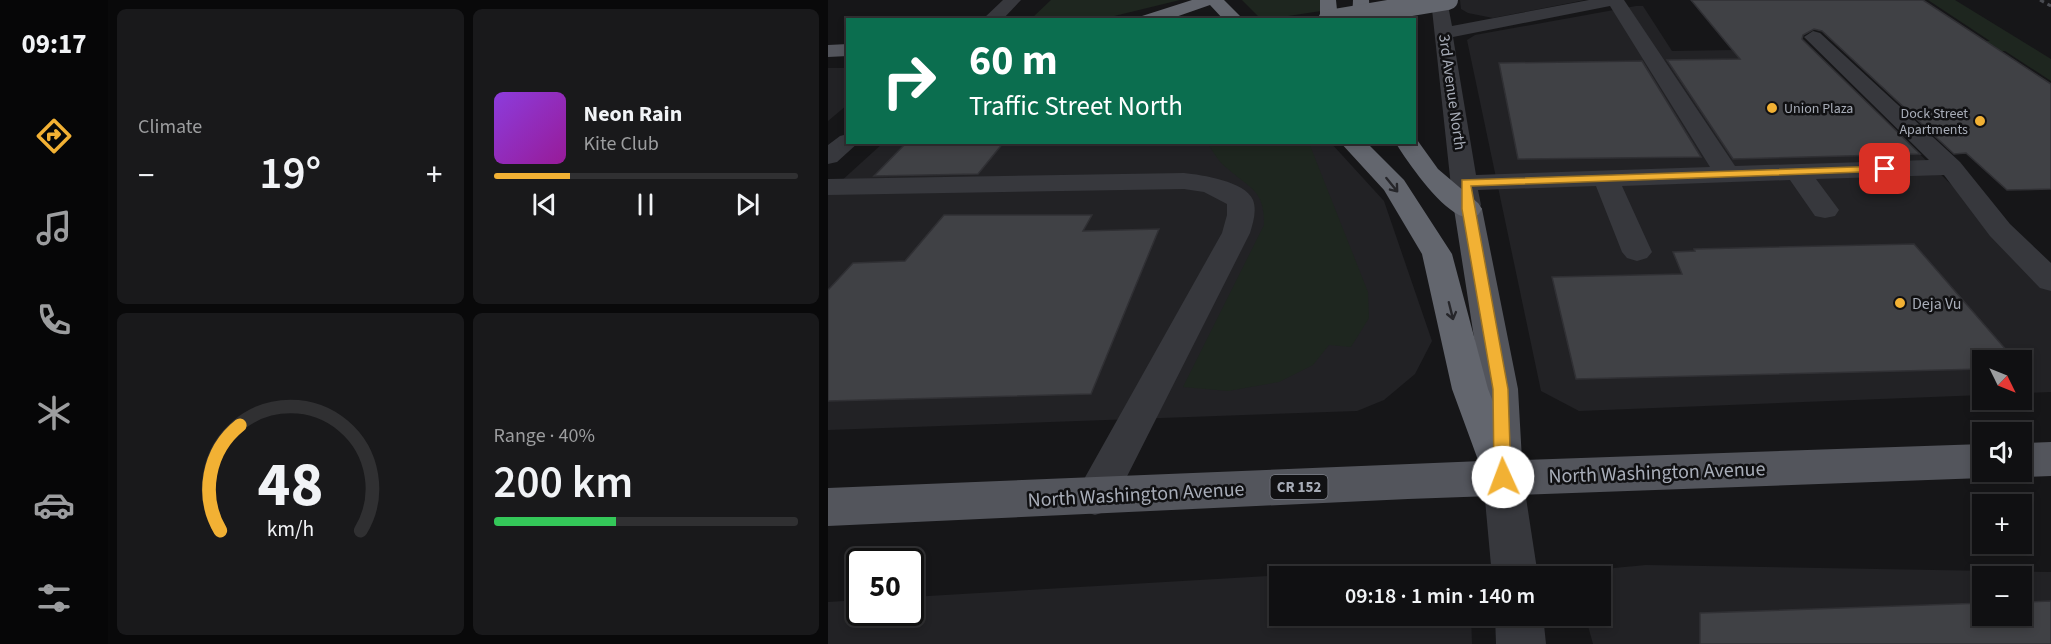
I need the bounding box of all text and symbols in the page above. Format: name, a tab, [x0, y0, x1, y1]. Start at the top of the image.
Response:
text: 09:17	[21, 25, 87, 64]
text: 60 m	[969, 31, 1058, 91]
street label: 3rd Avenue North	[1433, 33, 1471, 151]
icon: right	[870, 42, 948, 120]
text: Traffic Street North	[969, 87, 1183, 126]
text: Neon Rain	[584, 98, 682, 130]
place label: Union Plaza	[1784, 99, 1853, 119]
marker: Union Plaza	[1765, 101, 1779, 115]
place label: Dock Street Apartments	[1900, 104, 1968, 140]
text: Climate	[138, 113, 202, 141]
marker: Dock Street Apartments	[1973, 114, 1987, 128]
icon: directions	[33, 115, 75, 157]
text: Kite Club	[584, 130, 659, 158]
text: 19°	[259, 142, 321, 206]
pin	[1859, 143, 1910, 194]
text: −	[138, 152, 154, 199]
text: +	[426, 152, 443, 199]
icon: arrive	[1868, 152, 1901, 185]
one-way arrow	[1386, 177, 1399, 193]
icon: previous	[528, 188, 561, 221]
icon: pause	[629, 188, 662, 221]
icon: next	[731, 188, 764, 221]
icon: music	[33, 207, 75, 249]
place label: Deja Vu	[1912, 293, 1961, 315]
marker: Deja Vu	[1893, 296, 1907, 310]
icon: phone	[33, 299, 75, 341]
one-way arrow	[1446, 301, 1457, 320]
north arrow	[1972, 350, 2032, 410]
map controls	[1972, 350, 2032, 626]
icon: climate	[33, 392, 75, 434]
text: Range · 40%	[494, 422, 595, 450]
button: sound	[1972, 422, 2032, 482]
text: 48	[257, 441, 323, 530]
position arrow	[1471, 445, 1535, 509]
text: 200 km	[494, 451, 633, 515]
street label: North Washington Avenue	[1548, 455, 1766, 491]
street label: North Washington Avenue	[1027, 475, 1245, 515]
road number: CR 152	[1270, 475, 1328, 499]
icon: car	[33, 484, 75, 526]
button: +	[1972, 494, 2032, 554]
text: km/h	[266, 514, 314, 545]
speed limit sign: 50	[846, 548, 924, 626]
button: −	[1972, 566, 2032, 626]
icon: filters	[33, 577, 75, 619]
text: 09:18 · 1 min · 140 m	[1345, 580, 1535, 612]

